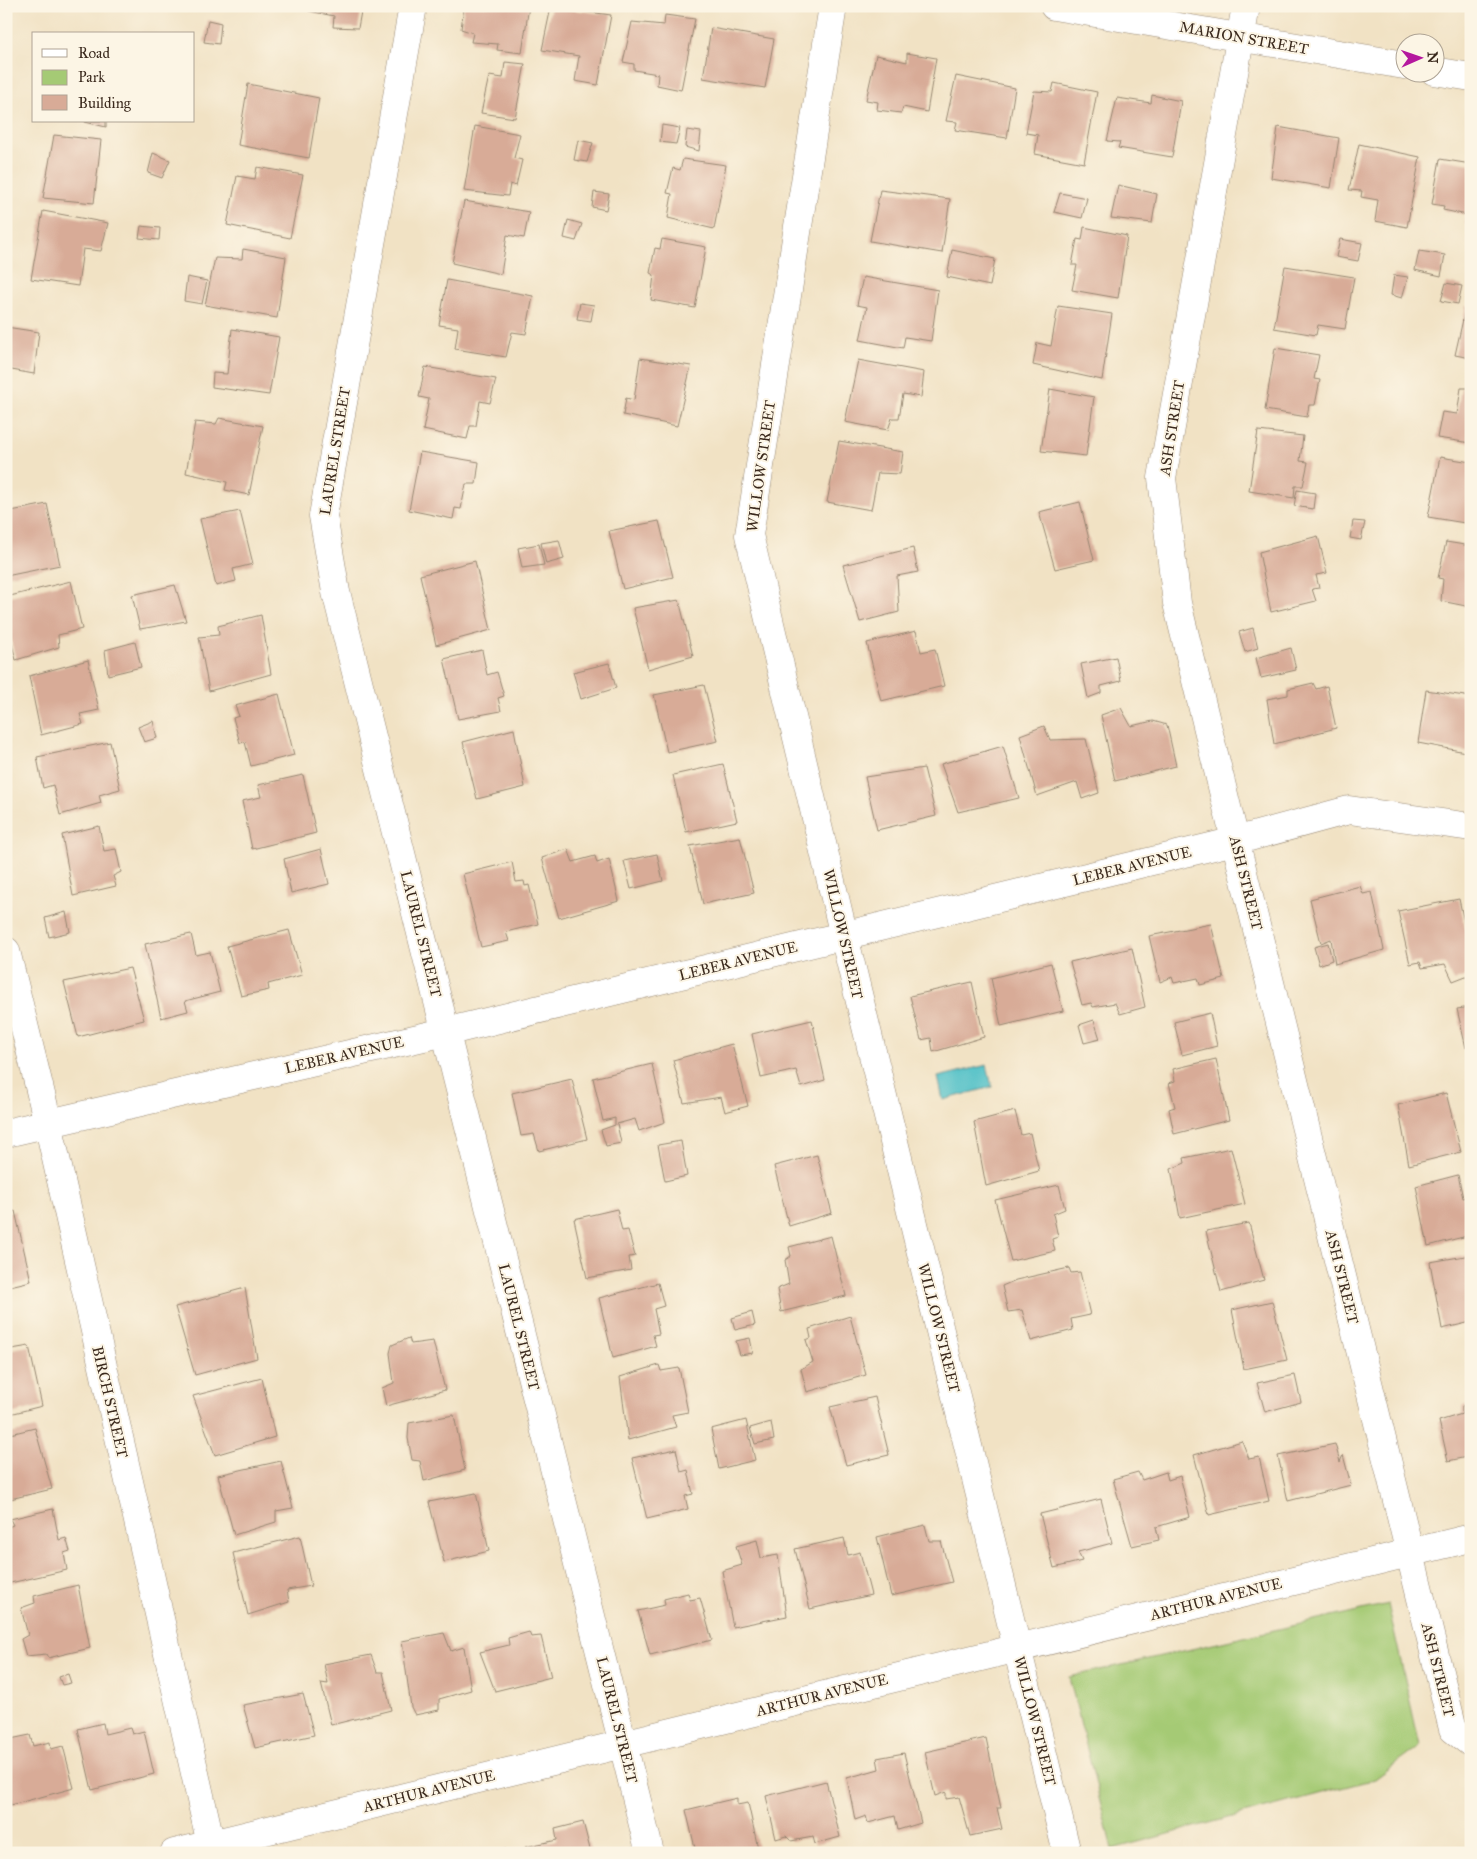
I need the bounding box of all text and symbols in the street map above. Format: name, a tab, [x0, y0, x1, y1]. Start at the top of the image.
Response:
street label: MARION STREET	[1178, 18, 1310, 58]
legend	[32, 32, 195, 122]
north arrow	[1394, 32, 1444, 82]
text: Road	[78, 44, 110, 62]
text: N	[1424, 51, 1441, 64]
text: Park	[78, 68, 105, 86]
text: Building	[78, 94, 132, 112]
street label: ASH STREET	[1155, 379, 1188, 478]
street label: LAUREL STREET	[316, 386, 354, 516]
street label: WILLOW STREET	[743, 399, 779, 533]
street label: ASH STREET	[1225, 833, 1266, 932]
street label: LEBER AVENUE	[1071, 842, 1193, 889]
street label: WILLOW STREET	[819, 867, 867, 1001]
street label: LAUREL STREET	[397, 869, 445, 999]
street label: LEBER AVENUE	[677, 937, 799, 984]
street label: LEBER AVENUE	[283, 1032, 406, 1077]
street label: ASH STREET	[1321, 1227, 1362, 1326]
street label: WILLOW STREET	[914, 1261, 964, 1395]
street label: LAUREL STREET	[495, 1262, 543, 1392]
street label: BIRCH STREET	[88, 1344, 132, 1460]
street label: ARTHUR AVENUE	[1147, 1574, 1284, 1624]
street label: ASH STREET	[1417, 1620, 1458, 1719]
street label: WILLOW STREET	[1010, 1654, 1060, 1788]
street label: LAUREL STREET	[593, 1655, 641, 1785]
street label: ARTHUR AVENUE	[753, 1670, 890, 1720]
street label: ARTHUR AVENUE	[360, 1766, 497, 1816]

